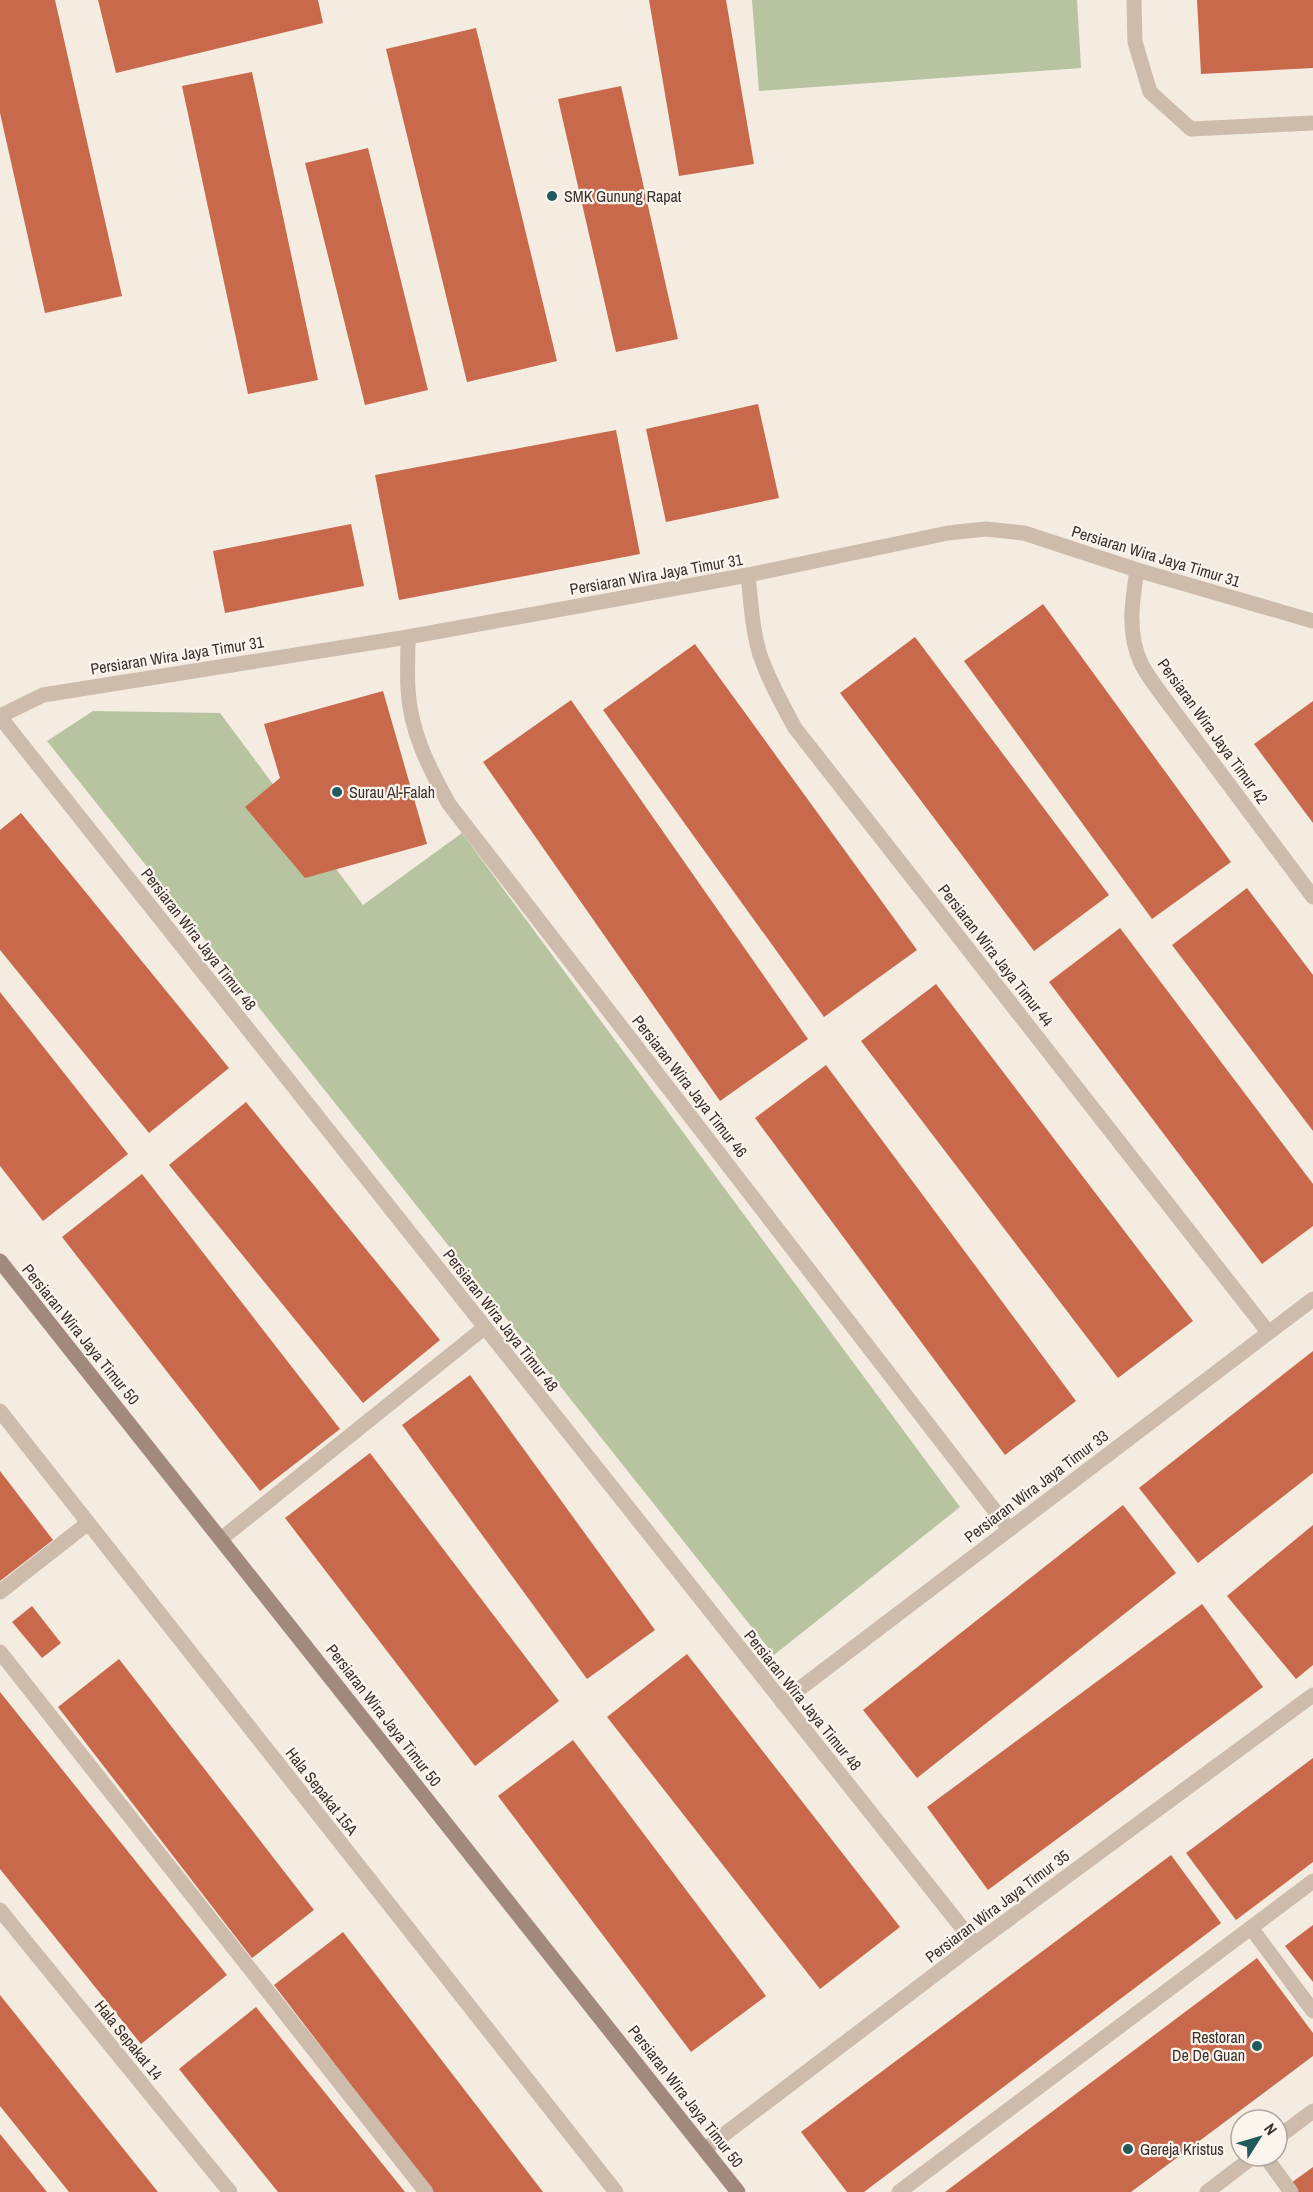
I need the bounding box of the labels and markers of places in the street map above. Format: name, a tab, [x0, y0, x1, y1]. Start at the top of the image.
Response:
place label: SMK Gunung Rapat	[564, 185, 682, 207]
marker: SMK Gunung Rapat	[545, 189, 559, 203]
place label: Surau Al-Falah	[349, 781, 435, 803]
marker: Surau Al-Falah	[330, 785, 344, 799]
place label: Restoran De De Guan	[1172, 2026, 1245, 2066]
marker: Restoran De De Guan	[1250, 2039, 1264, 2053]
place label: Gereja Kristus	[1140, 2138, 1224, 2160]
marker: Gereja Kristus	[1121, 2142, 1135, 2156]

